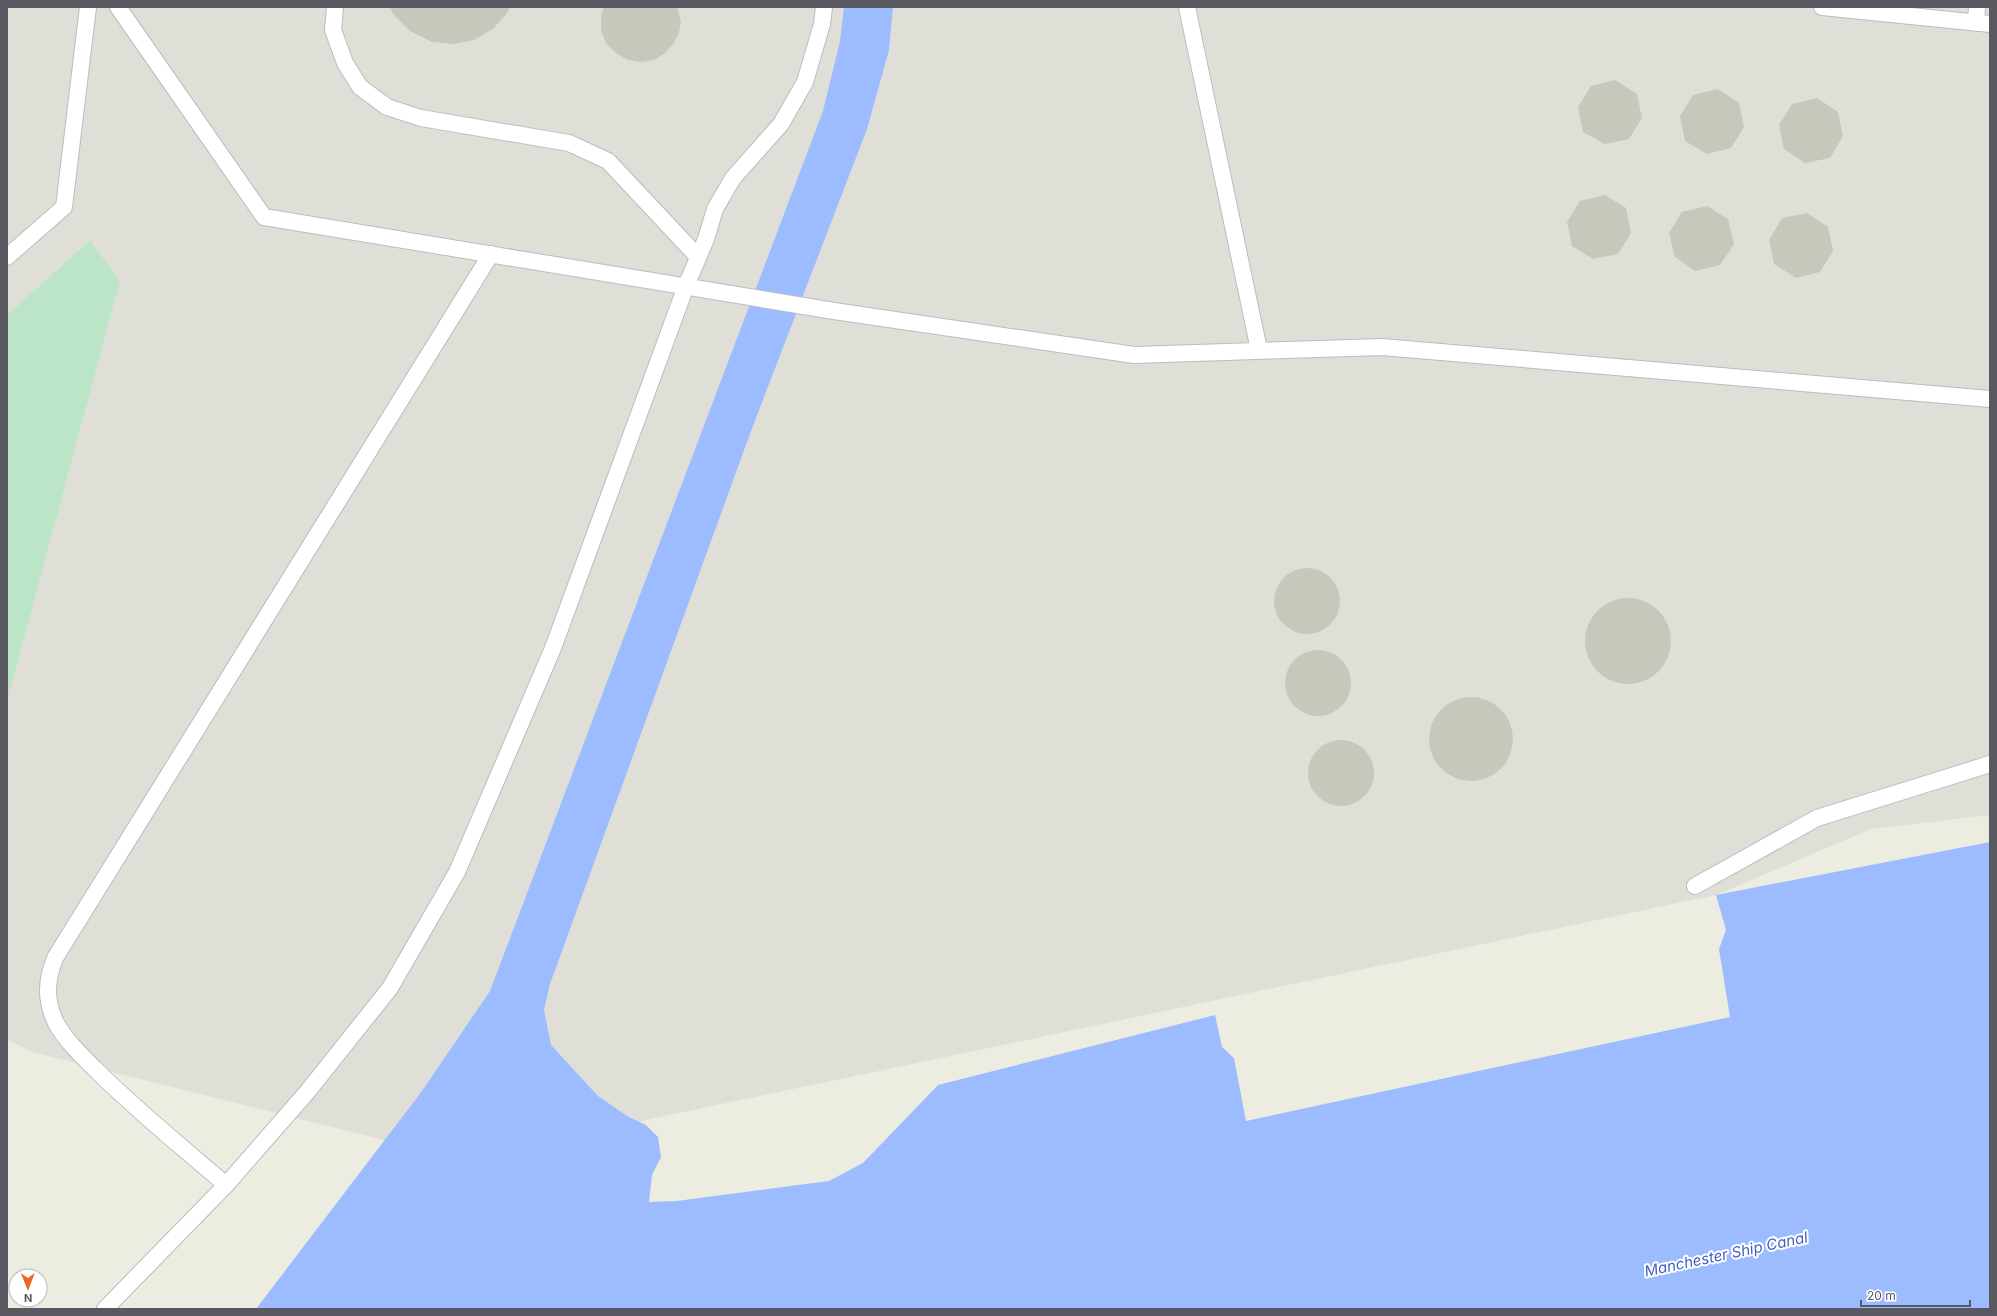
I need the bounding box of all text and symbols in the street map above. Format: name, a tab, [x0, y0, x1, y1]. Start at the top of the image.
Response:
water label: Manchester Ship Canal	[1643, 1227, 1810, 1281]
north arrow	[8, 1268, 48, 1308]
scale bar	[1861, 1282, 1970, 1308]
text: 20 m	[1867, 1288, 1896, 1303]
text: N	[24, 1291, 32, 1305]

